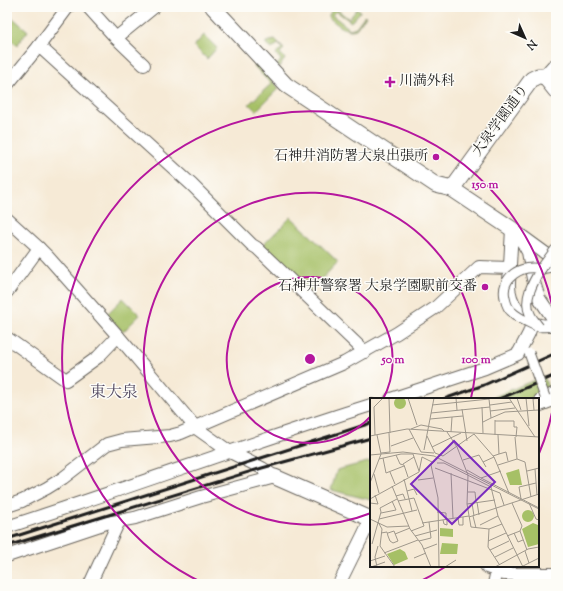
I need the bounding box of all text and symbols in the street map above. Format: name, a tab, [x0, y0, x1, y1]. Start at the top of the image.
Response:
north arrow	[505, 18, 545, 58]
text: N	[522, 35, 541, 53]
place label: 川満外科	[399, 72, 455, 92]
marker: 川満外科	[384, 76, 396, 88]
street label: 大泉学園通り	[468, 81, 534, 161]
place label: 石神井消防署大泉出張所	[274, 147, 428, 167]
marker: 石神井消防署大泉出張所	[431, 152, 441, 162]
text: 150 m	[470, 176, 499, 194]
place label: 石神井警察署 大泉学園駅前交番	[278, 277, 477, 297]
marker: 石神井警察署 大泉学園駅前交番	[480, 282, 490, 292]
text: 50 m	[381, 351, 405, 369]
text: 100 m	[460, 351, 491, 369]
centre of rings	[303, 352, 317, 366]
district label: 東大泉	[90, 382, 138, 405]
inset map	[370, 398, 539, 567]

